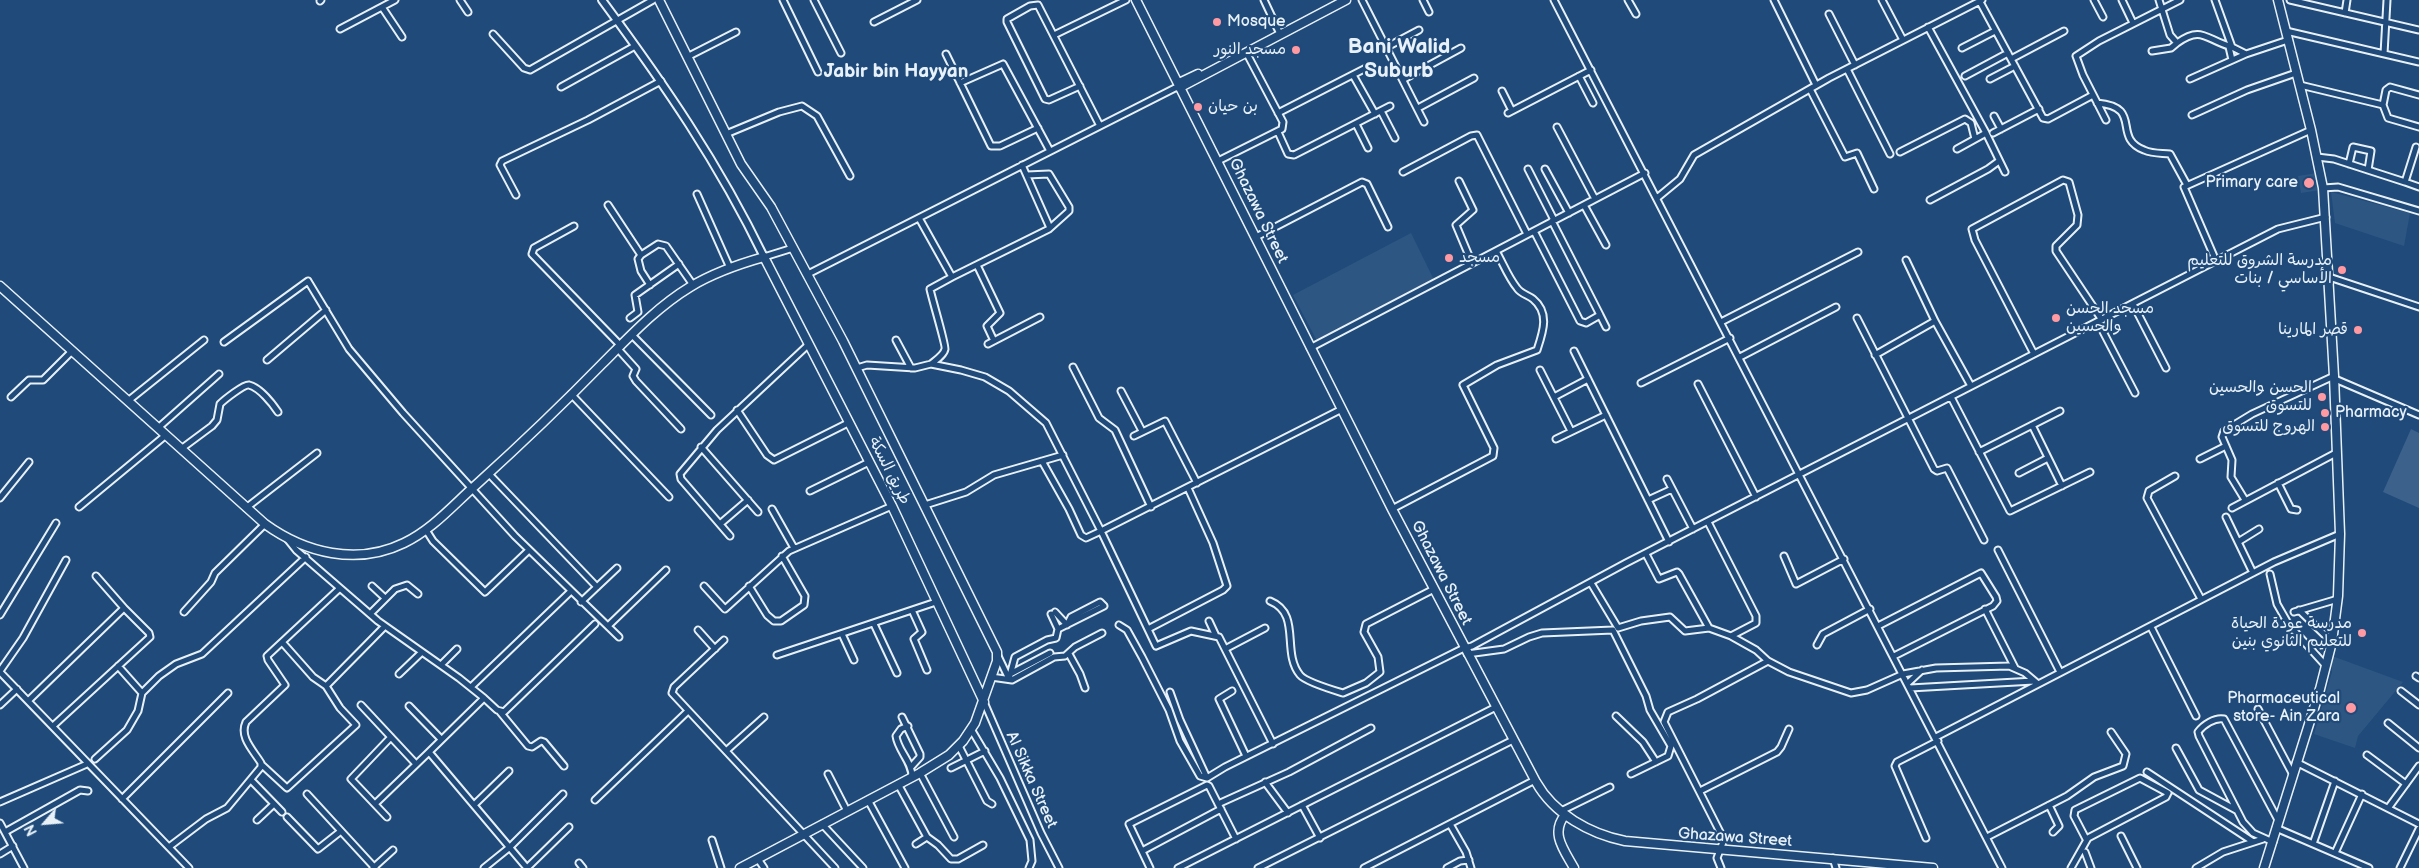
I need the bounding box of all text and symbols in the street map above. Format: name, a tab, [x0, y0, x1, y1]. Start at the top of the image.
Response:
place label: Mosque	[1227, 12, 1286, 32]
marker: Mosque	[1211, 16, 1223, 28]
district label: Bani Walid Suburb	[1348, 35, 1450, 85]
place label: مسجد النور	[1214, 40, 1286, 60]
marker: مسجد النور	[1290, 44, 1302, 56]
district label: Jabir bin Hayyan	[824, 61, 968, 83]
place label: بن حيان	[1208, 97, 1258, 117]
marker: بن حيان	[1192, 101, 1204, 113]
street label: Ghazawa Street	[1224, 155, 1292, 267]
place label: Primary care	[2205, 173, 2298, 193]
marker: Primary care	[2302, 176, 2316, 190]
place label: مسجد	[1459, 248, 1500, 268]
place label: مدرسة الشروق للتعليم الأساسي / بنات	[2187, 251, 2332, 289]
marker: مسجد	[1443, 252, 1455, 264]
marker: مدرسة الشروق للتعليم الأساسي / بنات	[2336, 264, 2348, 276]
place label: مسجد الحسن والحسين	[2066, 299, 2154, 337]
marker: مسجد الحسن والحسين	[2050, 312, 2062, 324]
place label: قصر المارينا	[2278, 320, 2348, 340]
marker: قصر المارينا	[2352, 324, 2364, 336]
place label: الحسن والحسين للتسوق	[2209, 378, 2312, 416]
marker: الحسن والحسين للتسوق	[2316, 391, 2328, 403]
place label: Pharmacy	[2335, 403, 2407, 423]
marker: Pharmacy	[2319, 407, 2331, 419]
place label: الهروج للتسوق	[2222, 417, 2315, 437]
marker: الهروج للتسوق	[2319, 421, 2331, 433]
street label: طريق السكة	[864, 434, 914, 508]
street label: Ghazawa Street	[1406, 518, 1476, 628]
place label: مدرسة عودة الحياة للتعليم الثانوي بنين	[2231, 614, 2352, 652]
marker: مدرسة عودة الحياة للتعليم الثانوي بنين	[2356, 627, 2368, 639]
place label: Pharmaceutical store- Ain Zara	[2227, 689, 2340, 727]
marker: Pharmaceutical store- Ain Zara	[2344, 701, 2358, 715]
street label: Al Sikka Street	[1001, 729, 1061, 831]
north arrow	[20, 798, 70, 848]
text: N	[21, 822, 41, 839]
street label: Ghazawa Street	[1677, 824, 1793, 852]

